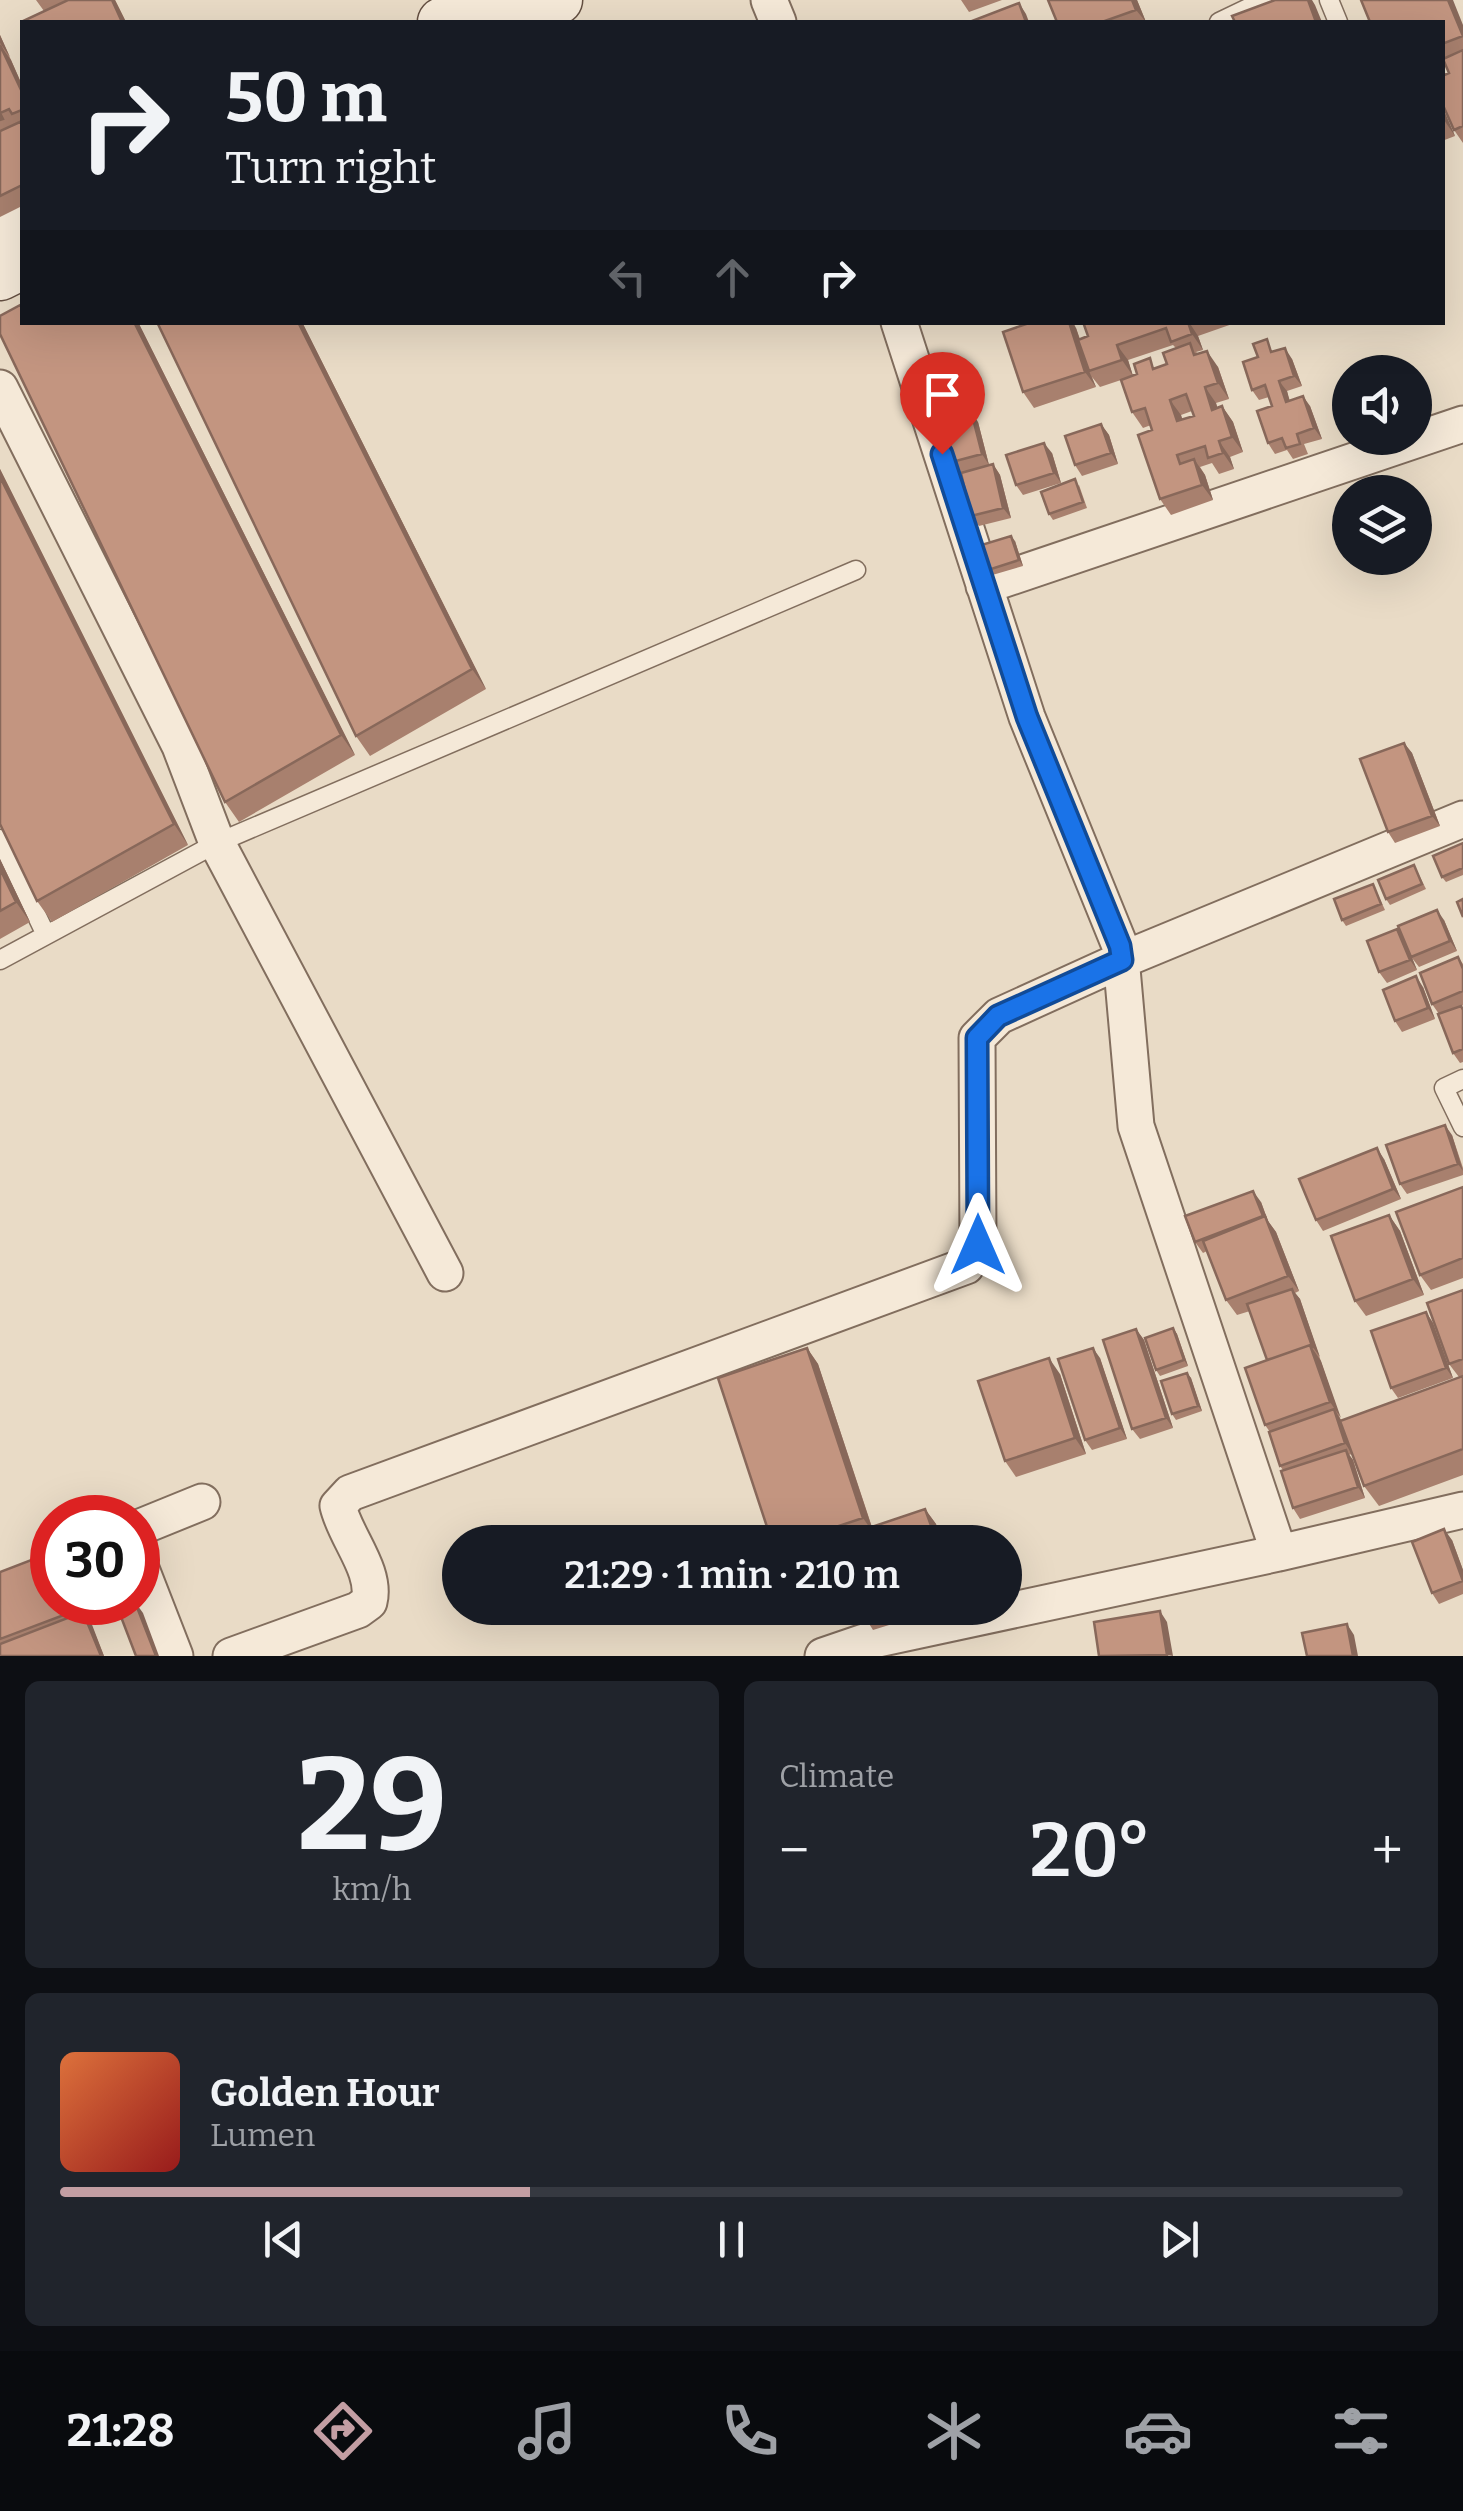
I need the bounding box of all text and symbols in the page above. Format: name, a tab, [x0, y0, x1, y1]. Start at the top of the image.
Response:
text: 50 m	[225, 56, 387, 140]
icon: right	[60, 60, 190, 190]
text: Turn right	[225, 141, 437, 195]
icon: left	[600, 250, 655, 305]
icon: ahead	[705, 250, 760, 305]
icon: right	[810, 250, 865, 305]
pin	[900, 352, 985, 455]
map controls	[1332, 355, 1432, 575]
button: sound	[1332, 355, 1432, 455]
icon: arrive	[915, 367, 970, 422]
button: layers	[1332, 475, 1432, 575]
position arrow	[926, 1193, 1030, 1297]
speed limit sign: 30	[30, 1495, 160, 1625]
text: 21:29 · 1 min · 210 m	[564, 1552, 900, 1598]
text: 29	[297, 1727, 447, 1883]
text: Climate	[779, 1757, 894, 1795]
text: 20°	[1030, 1806, 1151, 1896]
text: −	[779, 1818, 809, 1884]
text: +	[1372, 1818, 1403, 1884]
text: km/h	[332, 1870, 412, 1908]
text: Golden Hour	[210, 2070, 440, 2116]
text: Lumen	[210, 2116, 315, 2154]
icon: previous	[256, 2212, 311, 2267]
icon: pause	[704, 2212, 759, 2267]
icon: next	[1152, 2212, 1207, 2267]
icon: directions	[308, 2396, 378, 2466]
icon: music	[512, 2396, 582, 2466]
icon: phone	[715, 2396, 785, 2466]
icon: climate	[919, 2396, 989, 2466]
icon: car	[1123, 2396, 1193, 2466]
icon: filters	[1326, 2396, 1396, 2466]
text: 21:28	[67, 2404, 174, 2458]

